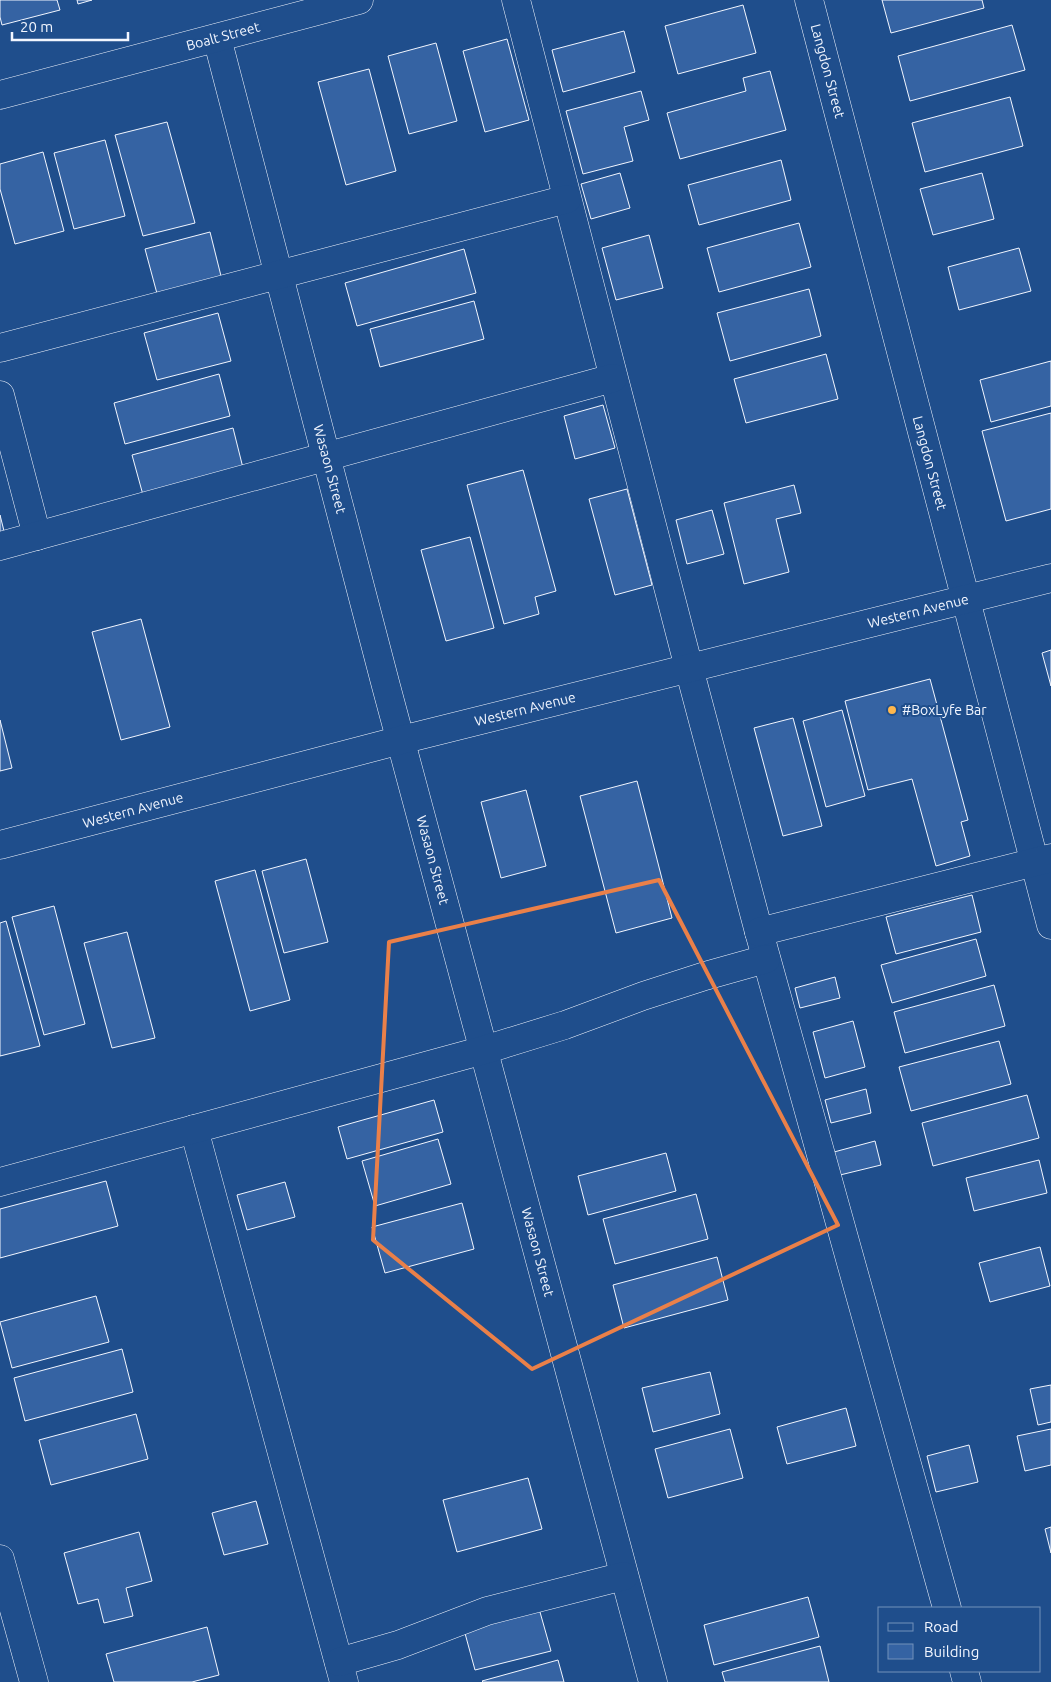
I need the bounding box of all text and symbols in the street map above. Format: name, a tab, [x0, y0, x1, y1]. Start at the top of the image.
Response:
scale bar	[12, 10, 129, 42]
text: 20 m	[20, 18, 53, 35]
street label: Boalt Street	[184, 18, 262, 54]
street label: Langdon Street	[808, 22, 848, 120]
street label: Langdon Street	[910, 414, 950, 512]
street label: Wasaon Street	[310, 423, 350, 516]
street label: Western Avenue	[866, 591, 970, 631]
street label: Western Avenue	[473, 689, 577, 729]
place label: #BoxLyfe Bar	[902, 702, 987, 718]
marker: #BoxLyfe Bar	[886, 704, 898, 716]
street label: Western Avenue	[81, 789, 185, 831]
street label: Wasaon Street	[413, 814, 453, 907]
street label: Wasaon Street	[518, 1206, 558, 1299]
legend	[878, 1607, 1041, 1672]
text: Road	[924, 1618, 959, 1635]
text: Building	[924, 1643, 979, 1660]

